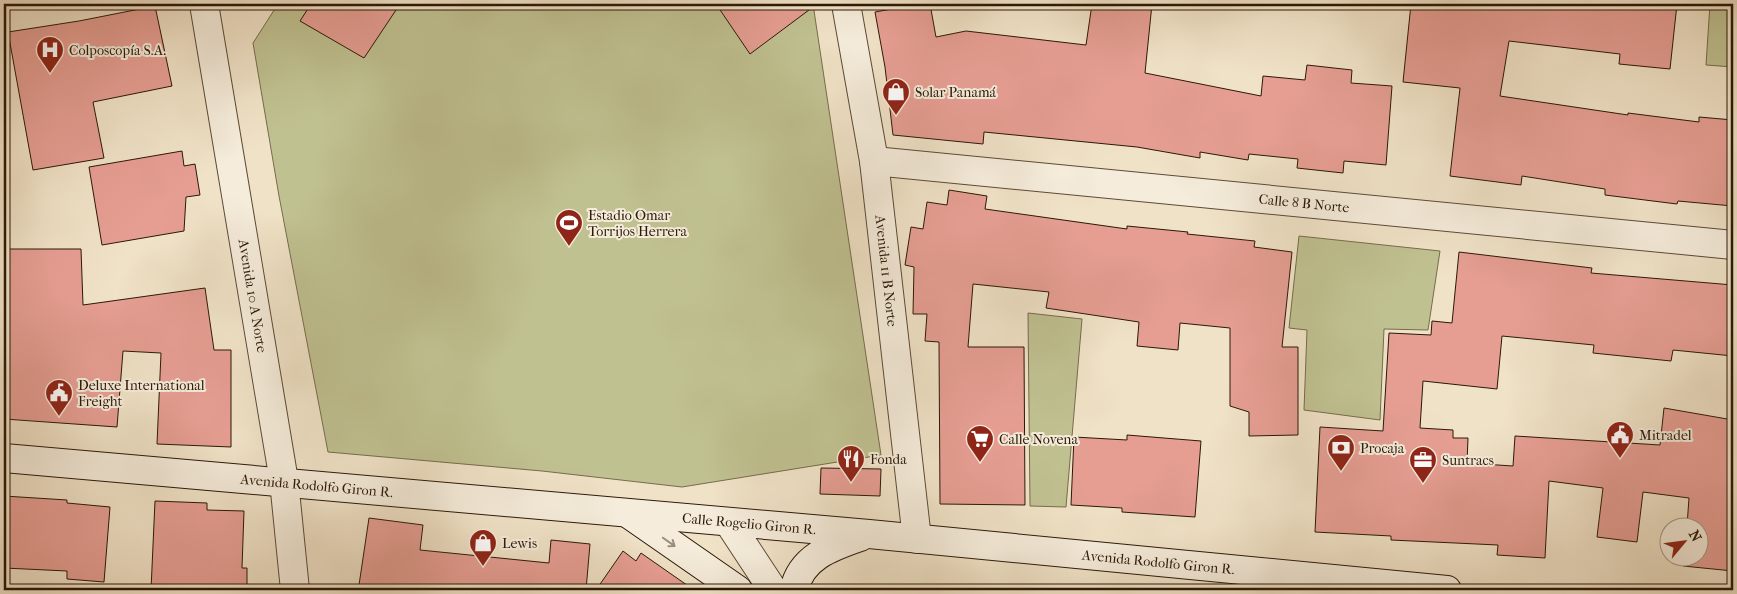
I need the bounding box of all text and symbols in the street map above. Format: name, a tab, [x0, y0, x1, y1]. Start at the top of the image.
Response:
hospital icon: Colposcopía S.A.	[35, 35, 65, 74]
place label: Colposcopía S.A.	[69, 42, 166, 59]
shop icon: Solar Panamá	[881, 77, 911, 116]
place label: Solar Panamá	[915, 84, 997, 101]
street label: Calle 8 B Norte	[1258, 190, 1350, 216]
place label: Estadio Omar Torrijos Herrera	[588, 207, 687, 240]
sports icon: Estadio Omar Torrijos Herrera	[554, 208, 584, 247]
street label: Avenida 11 B Norte	[872, 213, 901, 328]
street label: Avenida 10 A Norte	[235, 237, 271, 354]
place label: Deluxe International Freight	[78, 377, 205, 410]
public building icon: Deluxe International Freight	[44, 378, 74, 417]
public building icon: Mitradel	[1605, 420, 1635, 459]
supermarket icon: Calle Novena	[965, 424, 995, 463]
place label: Mitradel	[1639, 427, 1692, 444]
place label: Calle Novena	[999, 431, 1078, 448]
bank icon: Procaja	[1326, 433, 1356, 472]
place label: Procaja	[1360, 440, 1405, 457]
restaurant icon: Fonda	[836, 444, 866, 483]
office icon: Suntracs	[1408, 445, 1438, 484]
place label: Fonda	[870, 451, 907, 468]
place label: Suntracs	[1442, 452, 1494, 469]
street label: Avenida Rodolfo Giron R.	[239, 470, 394, 501]
street label: Calle Rogelio Giron R.	[681, 509, 817, 538]
north arrow	[1660, 516, 1710, 566]
text: N	[1685, 527, 1705, 545]
shop icon: Lewis	[468, 528, 498, 567]
place label: Lewis	[502, 535, 537, 552]
one-way arrow	[661, 537, 675, 547]
street label: Avenida Rodolfo Giron R.	[1080, 546, 1236, 578]

